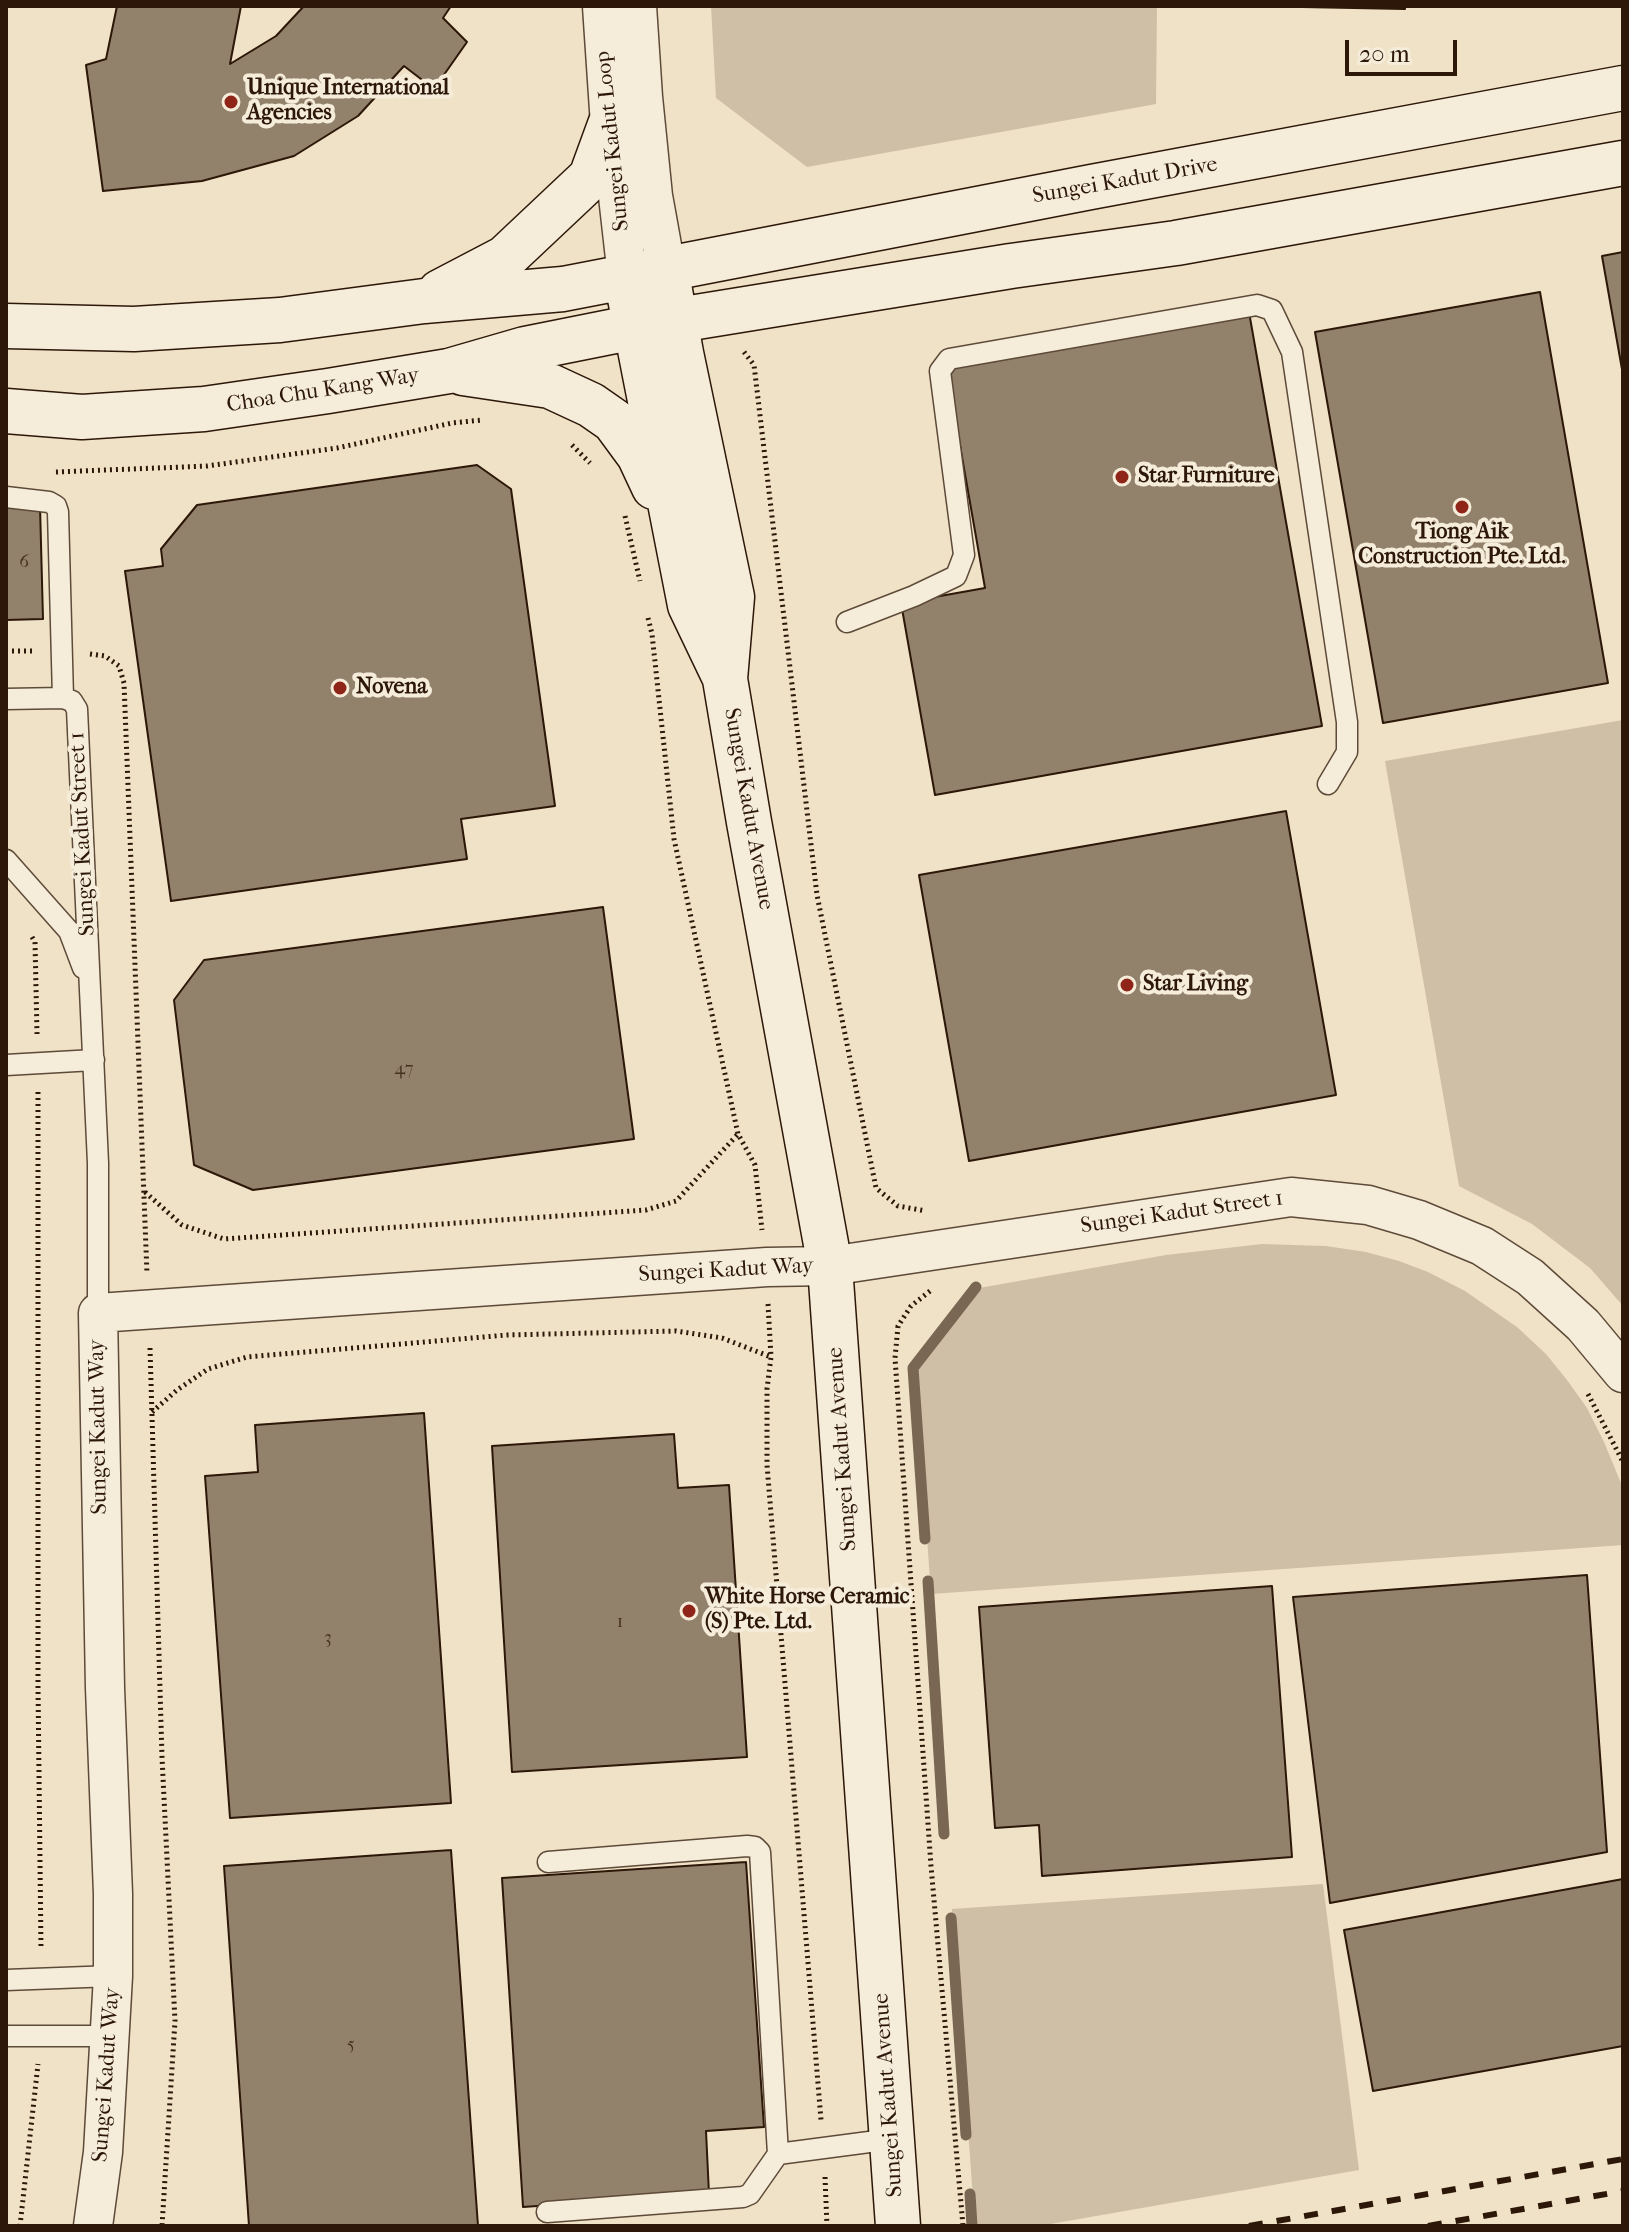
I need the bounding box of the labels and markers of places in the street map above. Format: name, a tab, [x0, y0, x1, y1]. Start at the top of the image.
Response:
place label: Unique International Agencies	[247, 76, 449, 128]
marker: Unique International Agencies	[222, 93, 240, 111]
place label: Star Furniture	[1138, 464, 1275, 490]
marker: Star Furniture	[1113, 468, 1131, 486]
marker: Tiong Aik Construction Pte. Ltd.	[1453, 498, 1471, 516]
place label: Tiong Aik Construction Pte. Ltd.	[1358, 520, 1566, 572]
place label: Novena	[356, 675, 427, 701]
marker: Novena	[331, 679, 349, 697]
place label: Star Living	[1143, 972, 1248, 998]
marker: Star Living	[1118, 976, 1136, 994]
place label: White Horse Ceramic (S) Pte. Ltd.	[705, 1585, 910, 1636]
marker: White Horse Ceramic (S) Pte. Ltd.	[680, 1602, 698, 1620]

